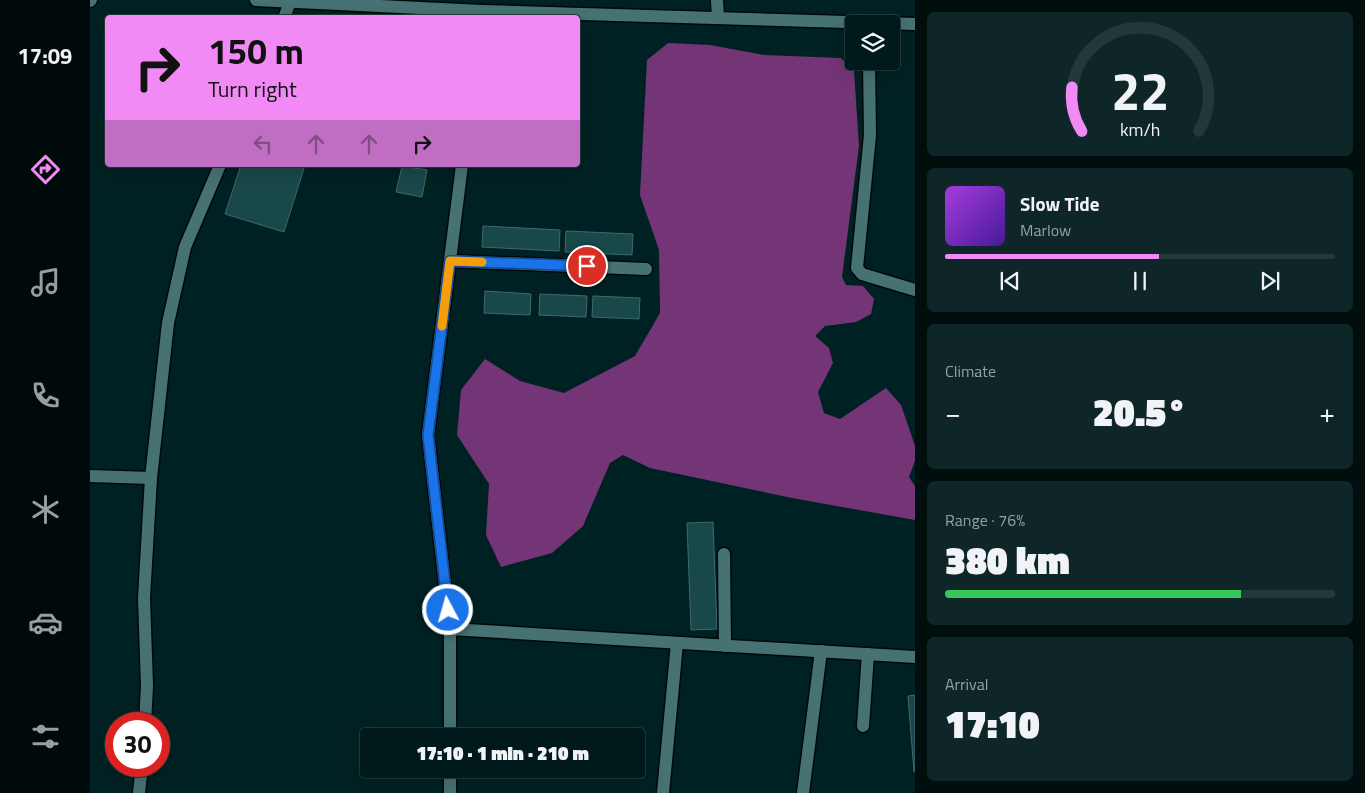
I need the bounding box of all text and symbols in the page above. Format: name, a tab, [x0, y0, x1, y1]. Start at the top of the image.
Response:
map controls	[845, 15, 900, 70]
button: layers	[845, 15, 900, 70]
text: 150 m	[208, 24, 304, 78]
icon: right	[125, 35, 190, 100]
text: 17:09	[18, 39, 72, 73]
text: 22	[1111, 51, 1169, 130]
text: Turn right	[208, 72, 297, 106]
text: km/h	[1120, 116, 1160, 143]
icon: left	[249, 130, 277, 158]
icon: ahead	[302, 130, 330, 158]
icon: ahead	[355, 130, 383, 158]
icon: right	[408, 130, 436, 158]
icon: directions	[28, 152, 63, 187]
text: Slow Tide	[1020, 189, 1099, 218]
text: Marlow	[1020, 218, 1071, 242]
pin	[566, 245, 608, 287]
icon: arrive	[573, 252, 601, 280]
icon: music	[28, 265, 63, 300]
icon: previous	[996, 267, 1024, 295]
icon: pause	[1126, 267, 1154, 295]
icon: next	[1256, 267, 1284, 295]
text: Climate	[945, 359, 996, 383]
icon: phone	[28, 378, 63, 413]
text: 20.5°	[1093, 383, 1187, 441]
text: −	[945, 391, 961, 434]
text: +	[1319, 391, 1335, 434]
icon: climate	[28, 492, 63, 527]
text: Range · 76%	[945, 508, 1025, 532]
text: 380 km	[945, 531, 1070, 589]
position arrow	[421, 583, 473, 635]
icon: car	[28, 605, 63, 640]
text: Arrival	[945, 672, 988, 696]
text: 17:10	[945, 695, 1040, 753]
speed limit sign: 30	[105, 712, 170, 777]
icon: filters	[28, 719, 63, 754]
text: 17:10 · 1 min · 210 m	[416, 738, 589, 767]

